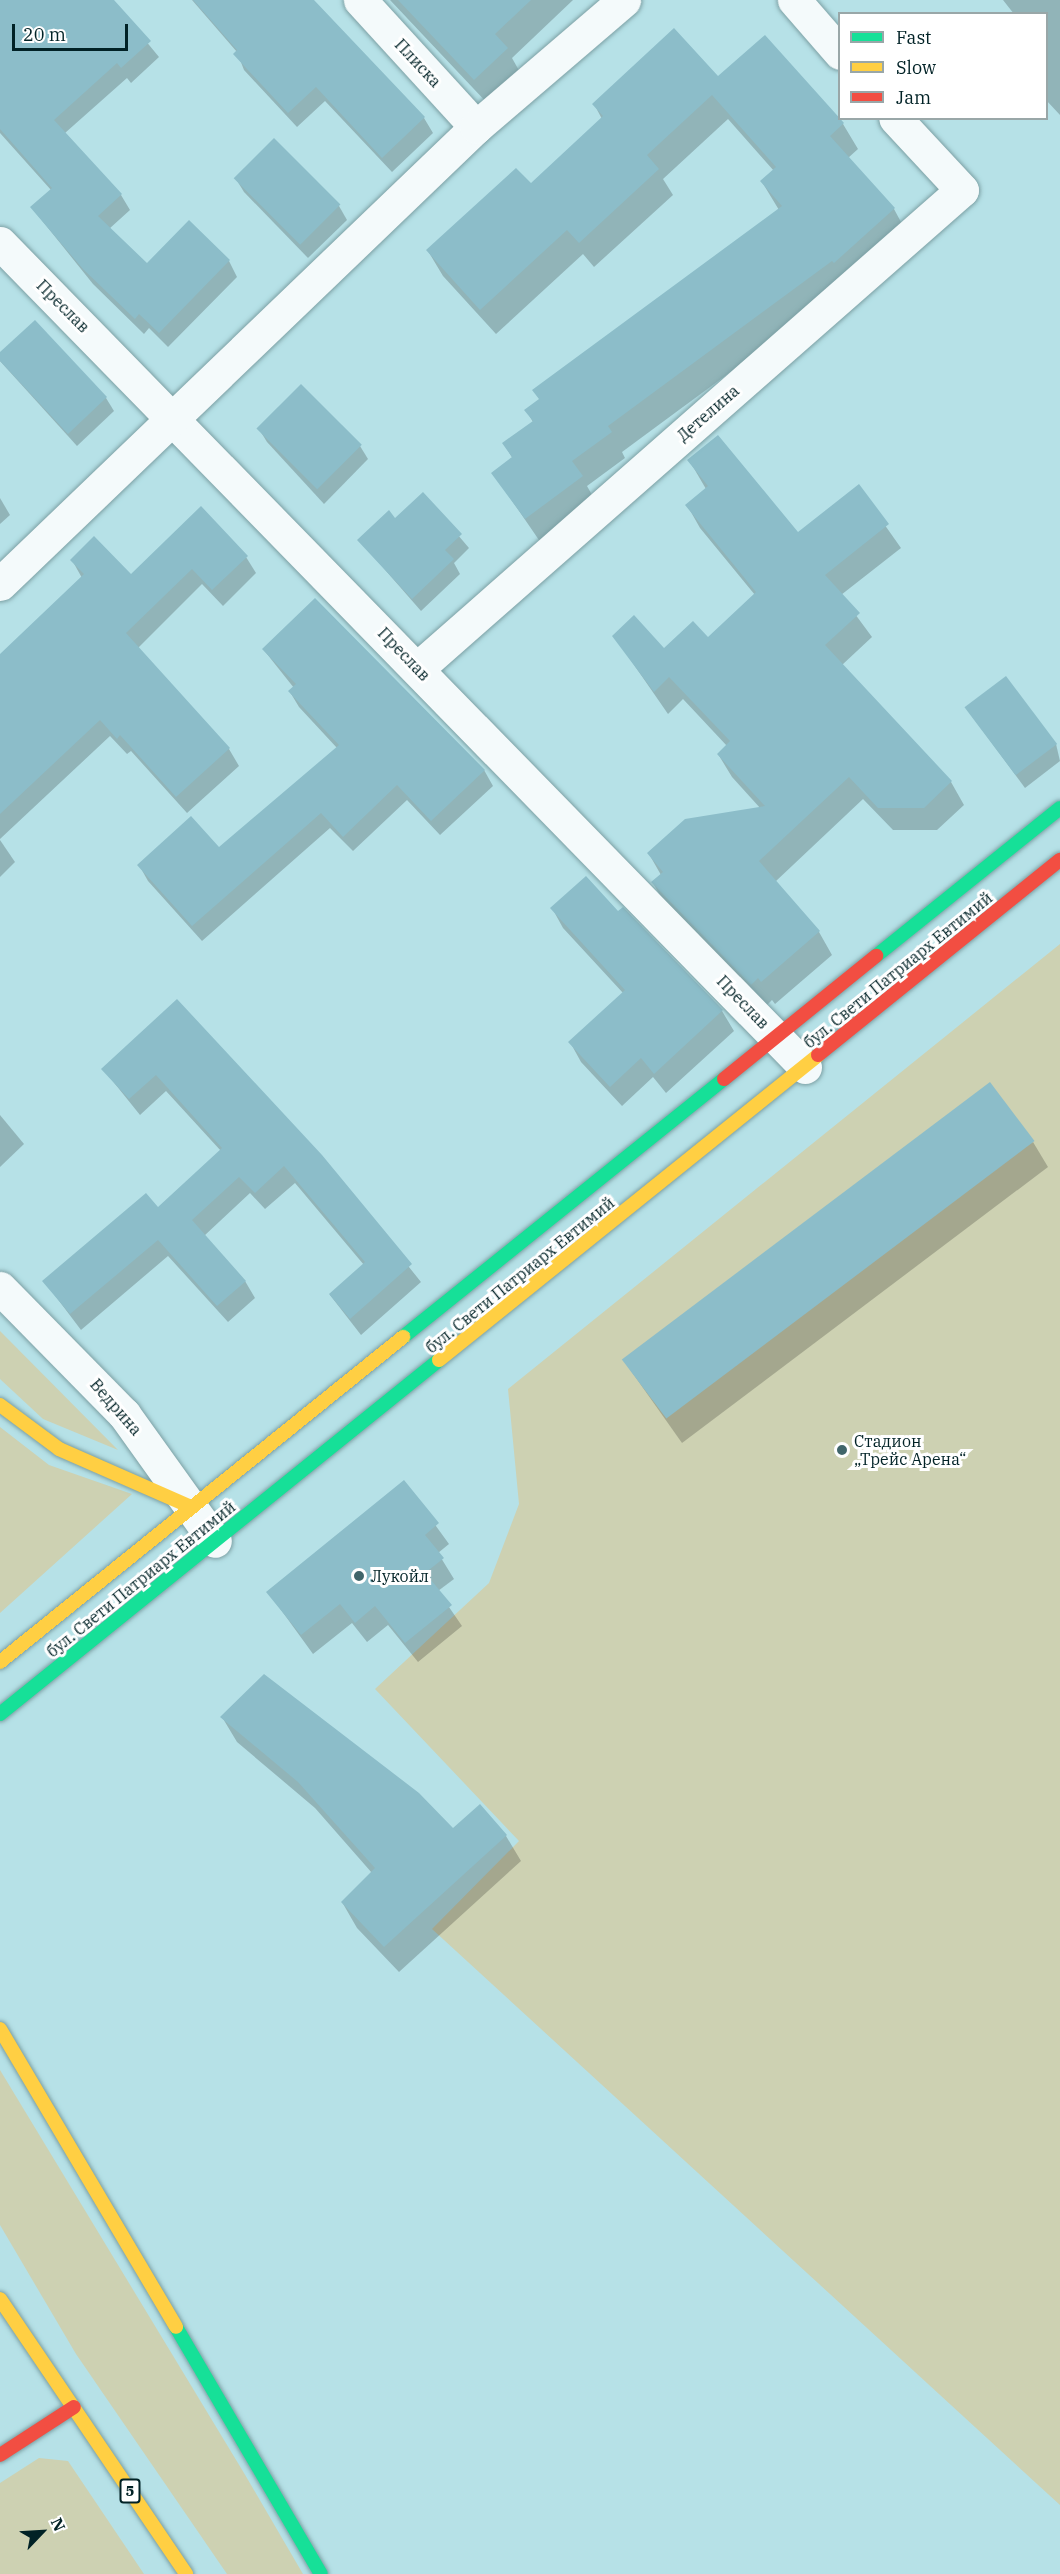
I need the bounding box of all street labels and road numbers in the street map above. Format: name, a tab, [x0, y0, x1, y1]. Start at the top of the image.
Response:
street label: Плиска	[391, 35, 445, 91]
street label: Преслав	[33, 276, 93, 336]
street label: Детелина	[673, 381, 743, 445]
street label: Преслав	[374, 623, 434, 685]
street label: бул. Свети Патриарх Евтимий	[800, 888, 996, 1052]
street label: Преслав	[713, 971, 773, 1033]
street label: бул. Свети Патриарх Евтимий	[422, 1193, 618, 1357]
street label: Ведрина	[86, 1375, 146, 1439]
street label: бул. Свети Патриарх Евтимий	[43, 1497, 239, 1661]
road number: 5	[120, 2479, 140, 2503]

